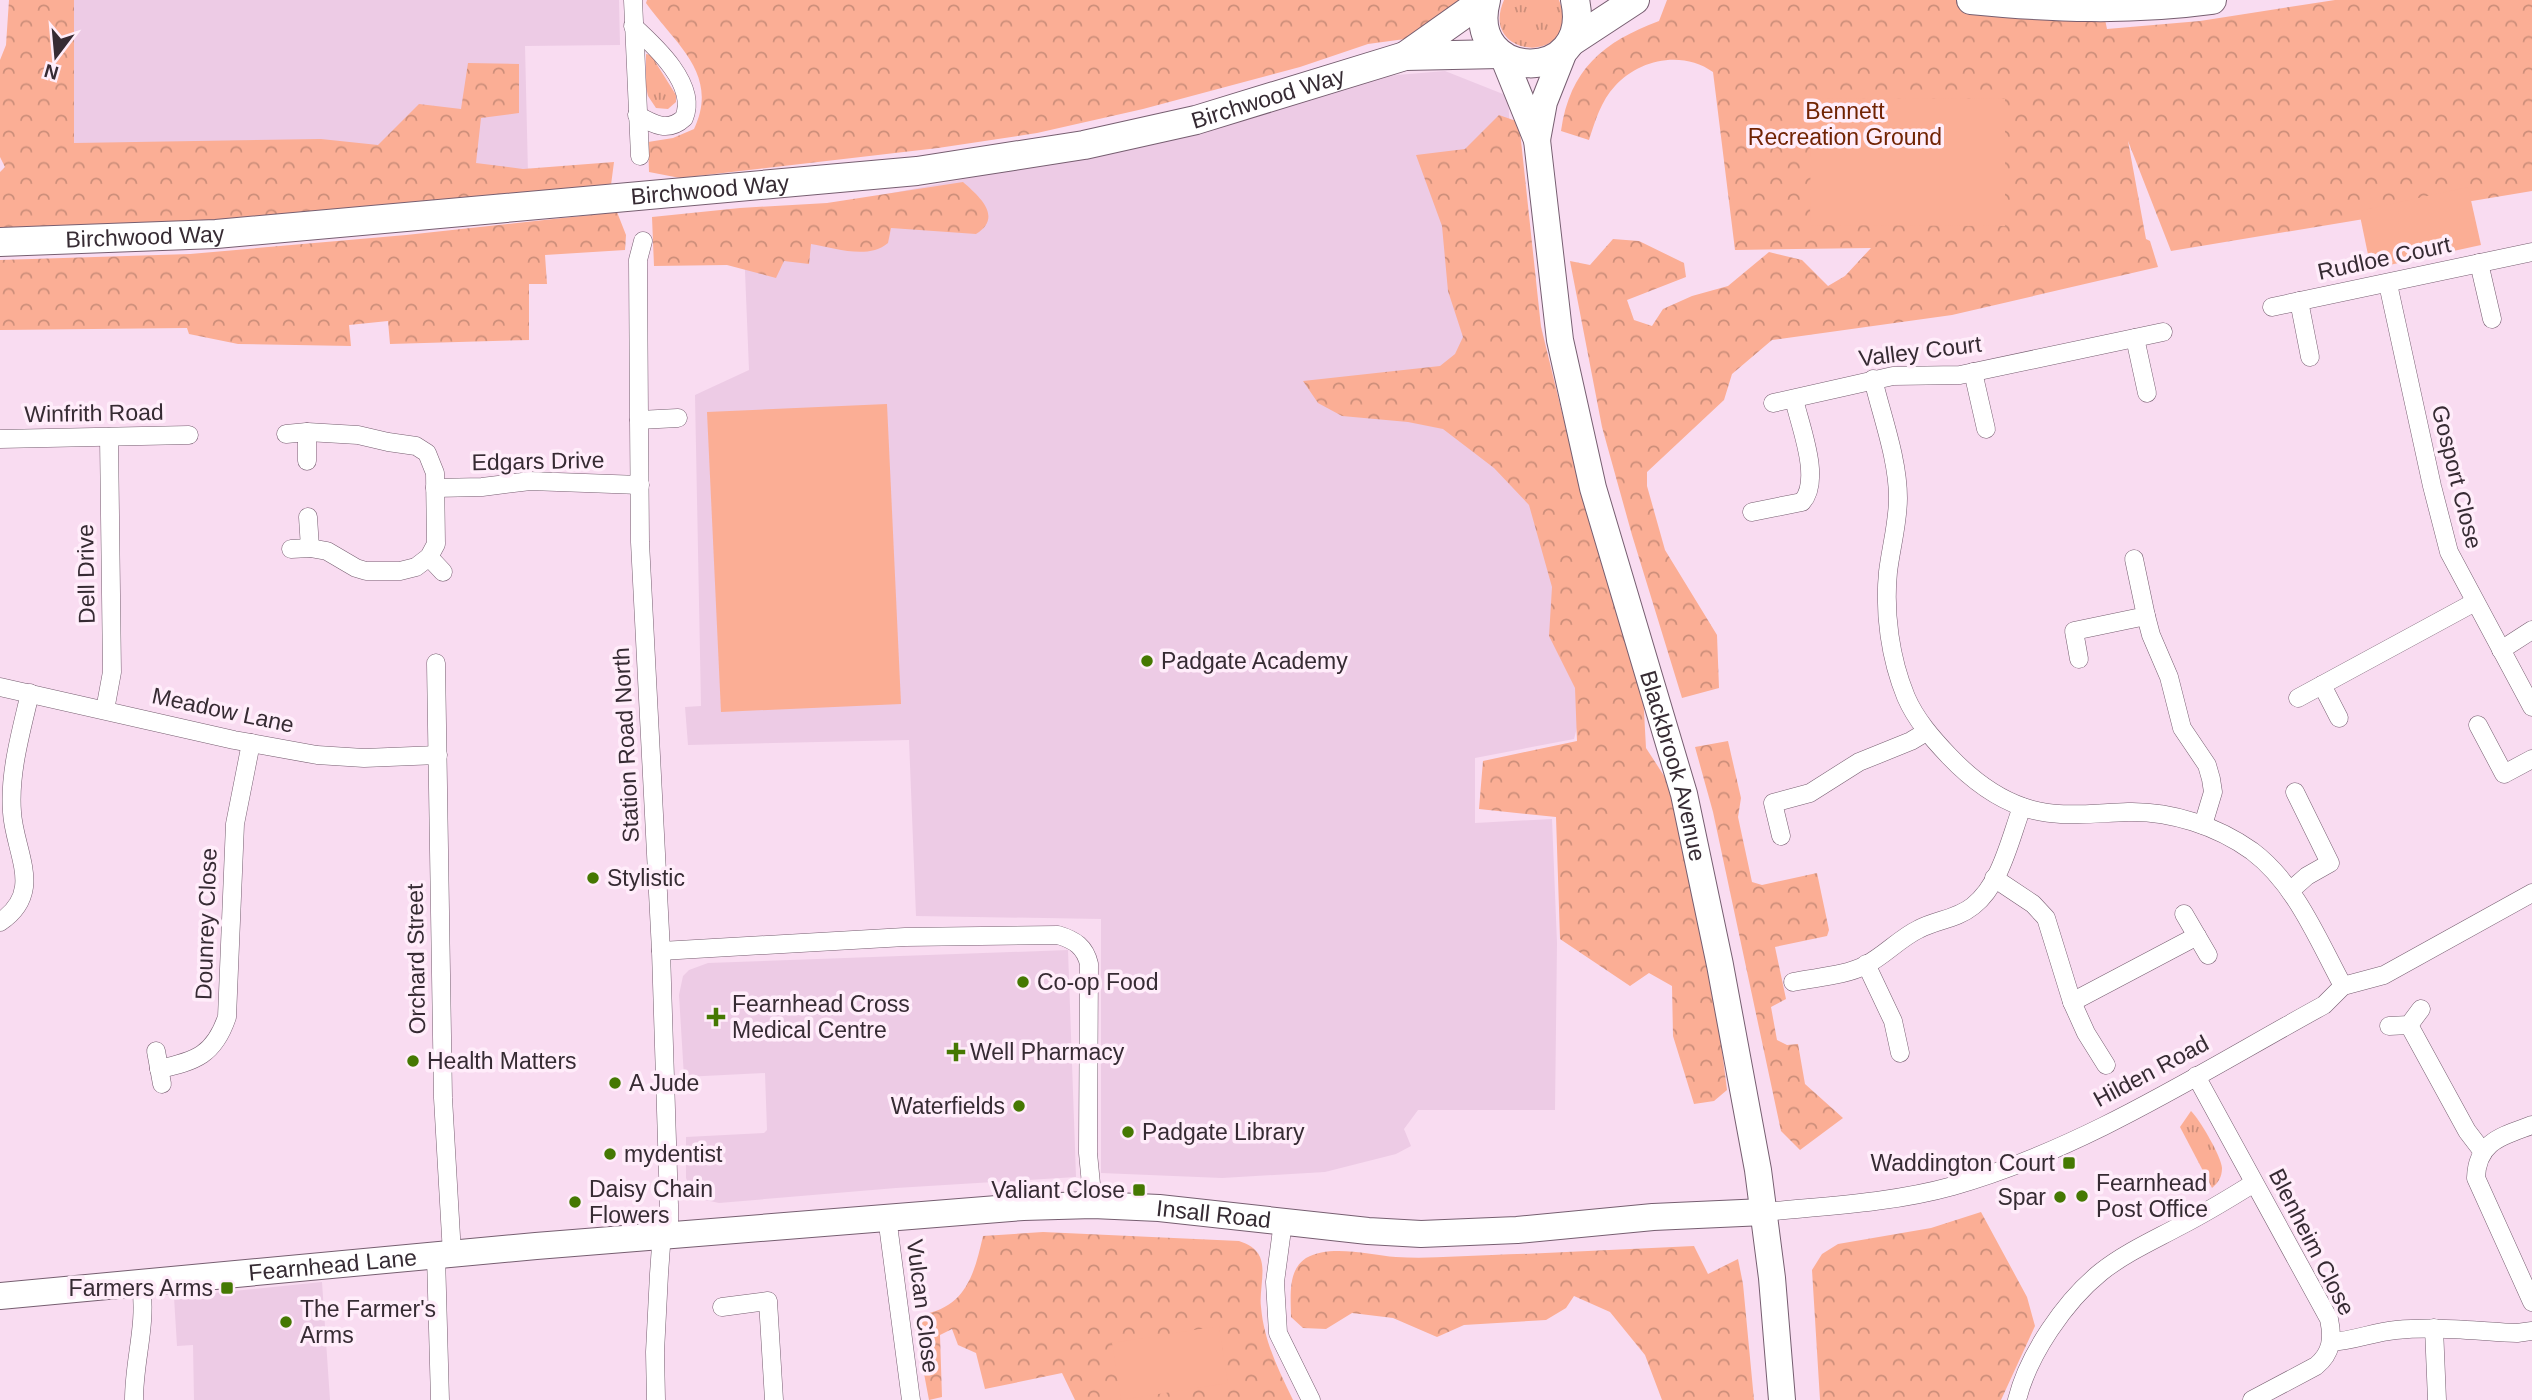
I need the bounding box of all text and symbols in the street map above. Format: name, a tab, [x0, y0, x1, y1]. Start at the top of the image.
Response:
north arrow	[21, 21, 91, 91]
text: N	[42, 60, 61, 84]
street label: Birchwood Way	[1188, 62, 1348, 134]
park label: Bennett Recreation Ground	[1748, 98, 1942, 150]
street label: Birchwood Way	[630, 170, 791, 210]
street label: Birchwood Way	[65, 220, 226, 253]
street label: Rudloe Court	[2315, 231, 2454, 285]
street label: Valley Court	[1857, 330, 1984, 371]
street label: Winfrith Road	[24, 399, 164, 427]
street label: Gosport Close	[2427, 403, 2487, 551]
street label: Edgars Drive	[471, 447, 605, 475]
street label: Dell Drive	[72, 524, 100, 624]
street label: Station Road North	[608, 647, 644, 843]
place label: Padgate Academy	[1161, 648, 1348, 674]
marker: Padgate Academy	[1139, 653, 1155, 669]
street label: Blackbrook Avenue	[1635, 668, 1711, 864]
street label: Meadow Lane	[150, 682, 296, 738]
street label: Dounrey Close	[190, 848, 222, 1000]
place label: Stylistic	[607, 865, 685, 891]
marker: Stylistic	[585, 870, 601, 886]
street label: Orchard Street	[402, 883, 430, 1035]
place label: Co-op Food	[1037, 969, 1158, 995]
marker: Co-op Food	[1015, 974, 1031, 990]
place label: Fearnhead Cross Medical Centre	[732, 991, 910, 1043]
marker: Fearnhead Cross Medical Centre	[706, 1007, 726, 1027]
street label: Hilden Road	[2089, 1030, 2213, 1112]
place label: Well Pharmacy	[970, 1039, 1125, 1065]
marker: Well Pharmacy	[948, 1044, 964, 1060]
place label: Health Matters	[427, 1048, 577, 1074]
marker: Health Matters	[405, 1053, 421, 1069]
place label: A Jude	[629, 1070, 699, 1096]
marker: A Jude	[607, 1075, 623, 1091]
place label: Waterfields	[891, 1093, 1005, 1119]
marker: Waterfields	[1011, 1098, 1027, 1114]
place label: Padgate Library	[1142, 1119, 1305, 1145]
marker: Padgate Library	[1120, 1124, 1136, 1140]
place label: mydentist	[624, 1141, 723, 1167]
marker: mydentist	[602, 1146, 618, 1162]
place label: Waddington Court	[1870, 1150, 2056, 1176]
marker: Waddington Court	[2061, 1155, 2077, 1171]
street label: Blenheim Close	[2264, 1164, 2360, 1320]
place label: Fearnhead Post Office	[2096, 1170, 2208, 1222]
place label: Daisy Chain Flowers	[589, 1176, 713, 1228]
place label: Valiant Close	[991, 1177, 1125, 1203]
marker: Valiant Close	[1131, 1182, 1147, 1198]
place label: Spar	[1997, 1184, 2046, 1210]
marker: Fearnhead Post Office	[2074, 1188, 2090, 1204]
marker: Spar	[2052, 1189, 2068, 1205]
marker: Daisy Chain Flowers	[567, 1194, 583, 1210]
street label: Insall Road	[1155, 1195, 1272, 1233]
street label: Vulcan Close	[902, 1238, 944, 1374]
street label: Fearnhead Lane	[247, 1244, 418, 1286]
place label: Farmers Arms	[69, 1275, 213, 1301]
marker: Farmers Arms	[219, 1280, 235, 1296]
place label: The Farmer's Arms	[300, 1296, 436, 1348]
marker: The Farmer's Arms	[278, 1314, 294, 1330]

